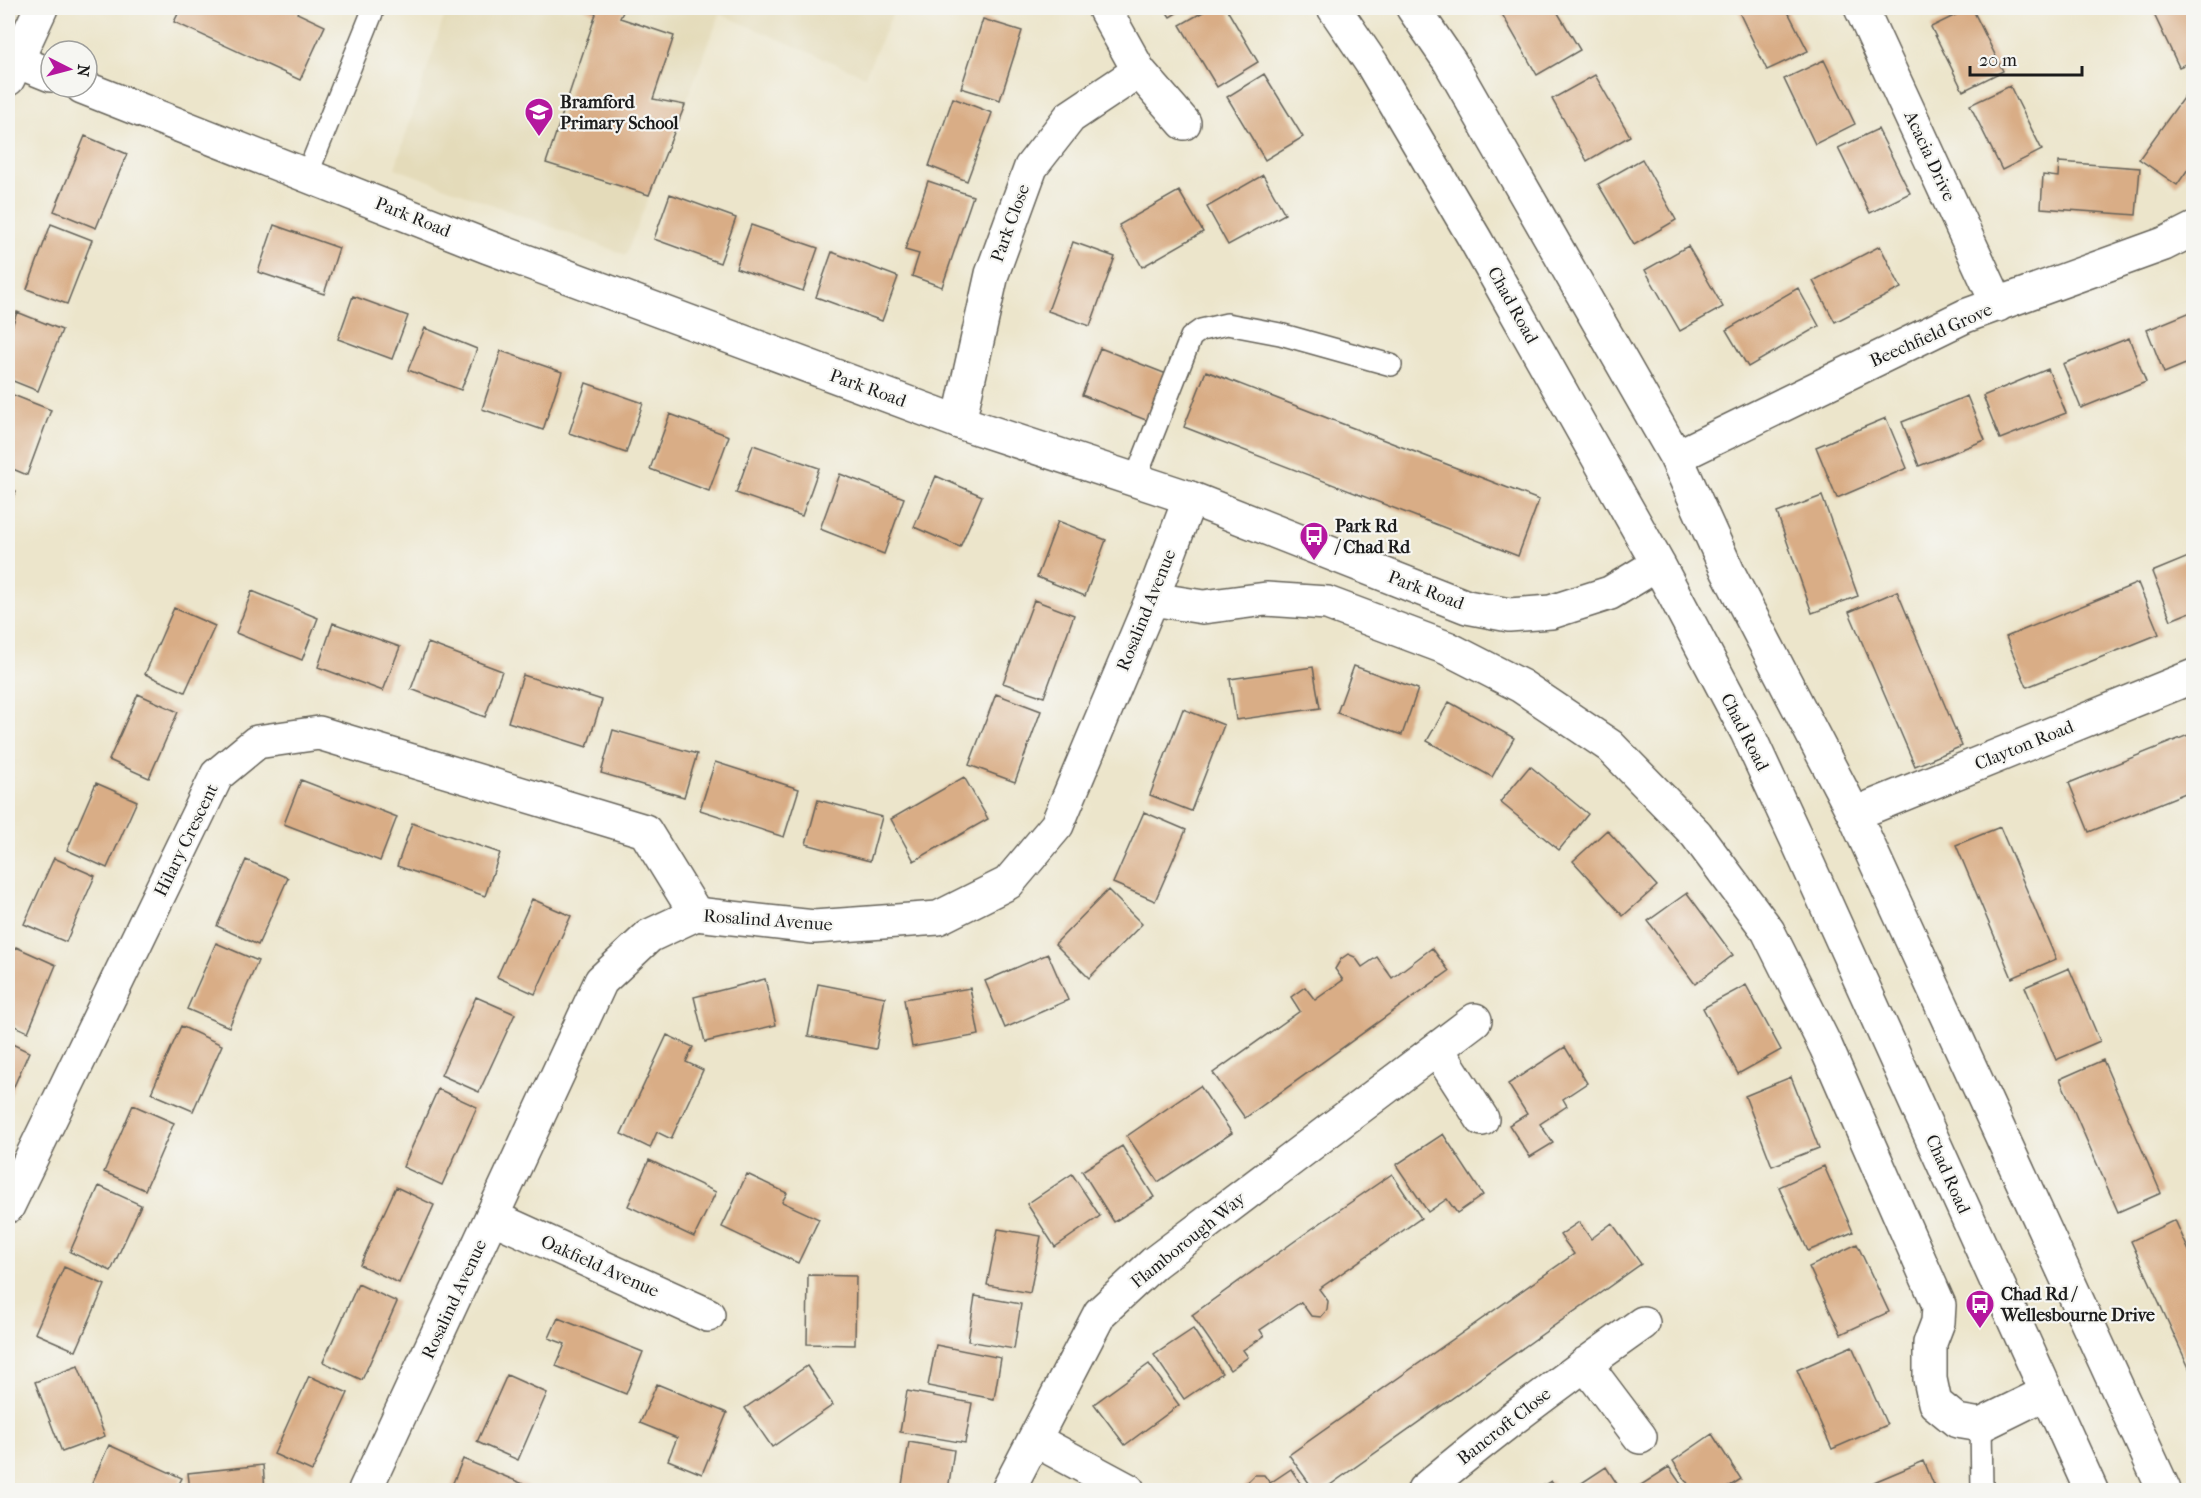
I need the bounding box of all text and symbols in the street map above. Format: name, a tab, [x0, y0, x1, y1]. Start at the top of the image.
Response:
north arrow	[39, 39, 99, 99]
scale bar	[1970, 39, 2082, 77]
text: 20 m	[1979, 50, 2017, 71]
text: N	[73, 63, 94, 78]
place label: Bramford Primary School	[560, 92, 680, 134]
school or university icon: Bramford Primary School	[523, 96, 555, 138]
street label: Acacia Drive	[1899, 107, 1960, 205]
street label: Park Close	[987, 181, 1034, 265]
street label: Park Road	[372, 193, 454, 242]
street label: Chad Road	[1483, 263, 1542, 347]
street label: Beechfield Grove	[1867, 299, 1996, 372]
street label: Park Road	[827, 365, 909, 412]
place label: Park Rd / Chad Rd	[1334, 516, 1411, 558]
bus stop icon: Park Rd / Chad Rd	[1298, 520, 1330, 562]
street label: Rosalind Avenue	[1113, 546, 1180, 674]
street label: Park Road	[1385, 566, 1467, 615]
street label: Chad Road	[1716, 690, 1773, 775]
street label: Clayton Road	[1972, 716, 2077, 775]
street label: Hilary Crescent	[150, 780, 223, 900]
street label: Rosalind Avenue	[703, 906, 833, 935]
street label: Chad Road	[1921, 1131, 1974, 1217]
street label: Flamborough Way	[1127, 1187, 1251, 1293]
street label: Oakfield Avenue	[537, 1231, 662, 1302]
street label: Rosalind Avenue	[418, 1236, 491, 1362]
place label: Chad Rd / Wellesbourne Drive	[2000, 1284, 2155, 1326]
bus stop icon: Chad Rd / Wellesbourne Drive	[1964, 1288, 1996, 1330]
street label: Bancroft Close	[1453, 1383, 1555, 1469]

